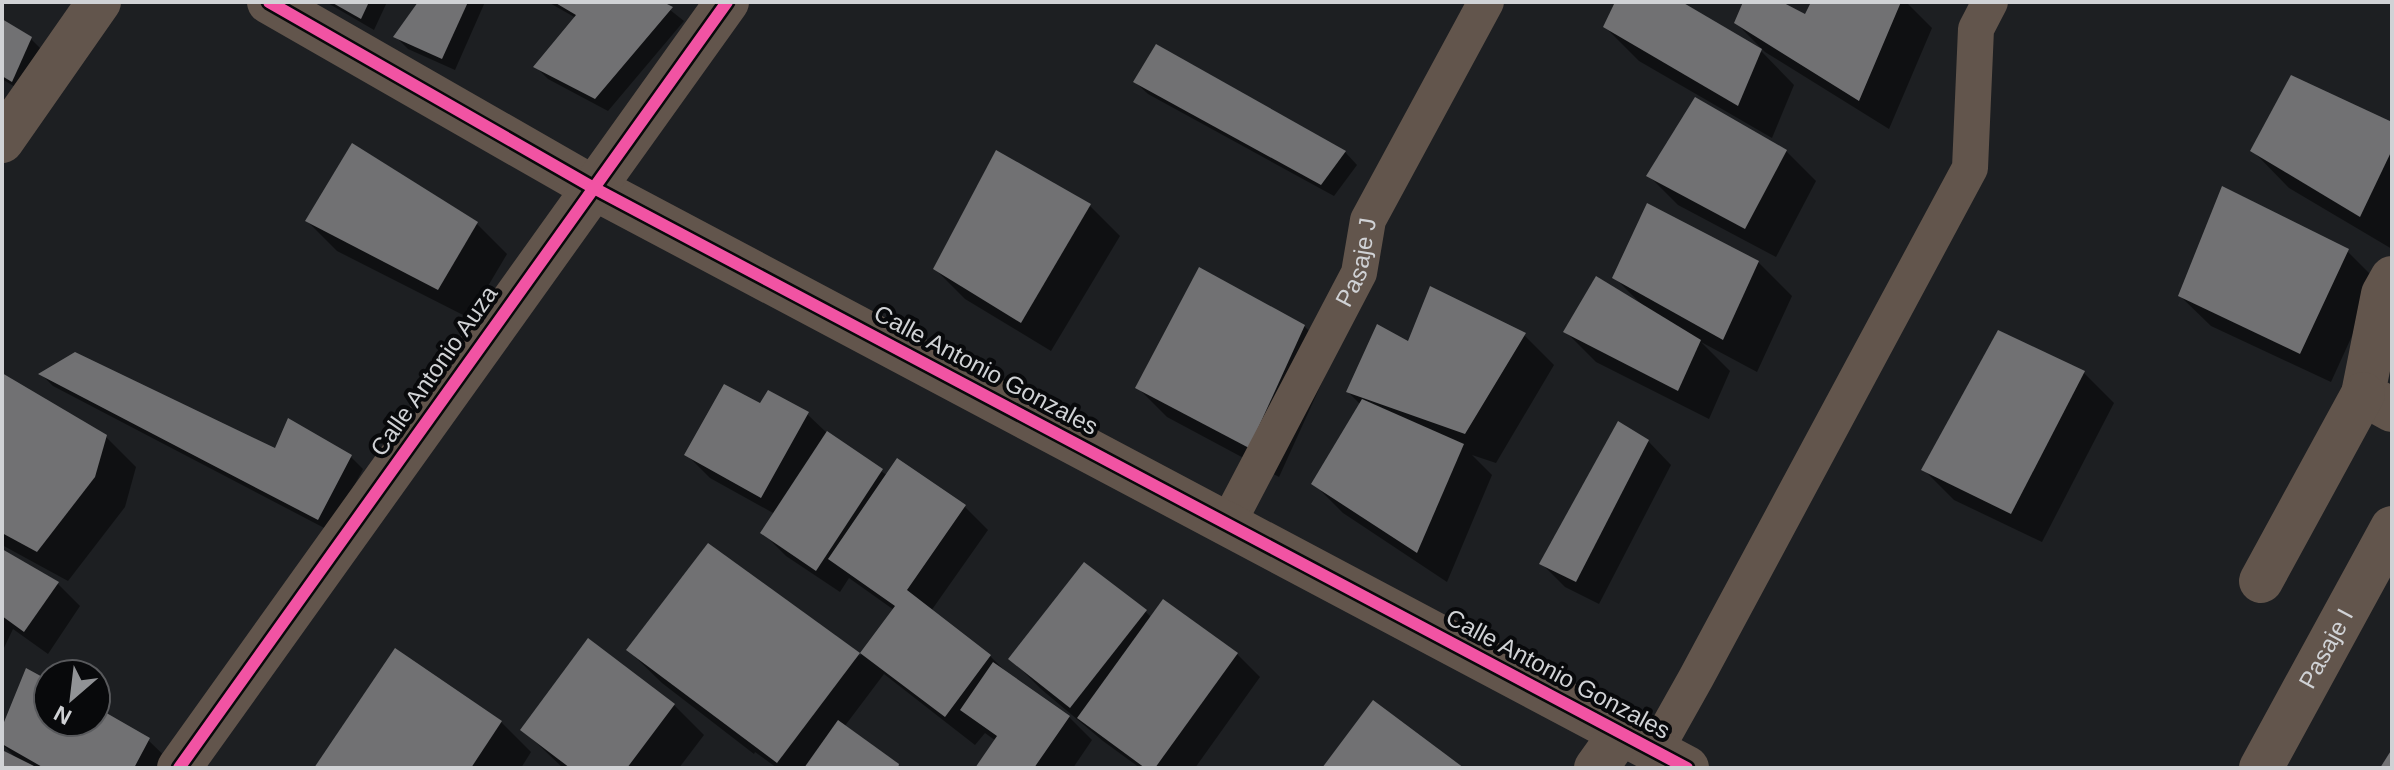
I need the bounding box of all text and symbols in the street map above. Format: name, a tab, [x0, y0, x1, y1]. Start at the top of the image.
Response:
street label: Pasaje J	[1330, 216, 1381, 311]
street label: Calle Antonio Auza	[365, 280, 503, 461]
street label: Calle Antonio Gonzales	[870, 299, 1103, 440]
street label: Calle Antonio Gonzales	[1442, 603, 1675, 744]
street label: Pasaje I	[2293, 604, 2358, 693]
north arrow	[32, 658, 112, 738]
text: N	[50, 700, 76, 730]

